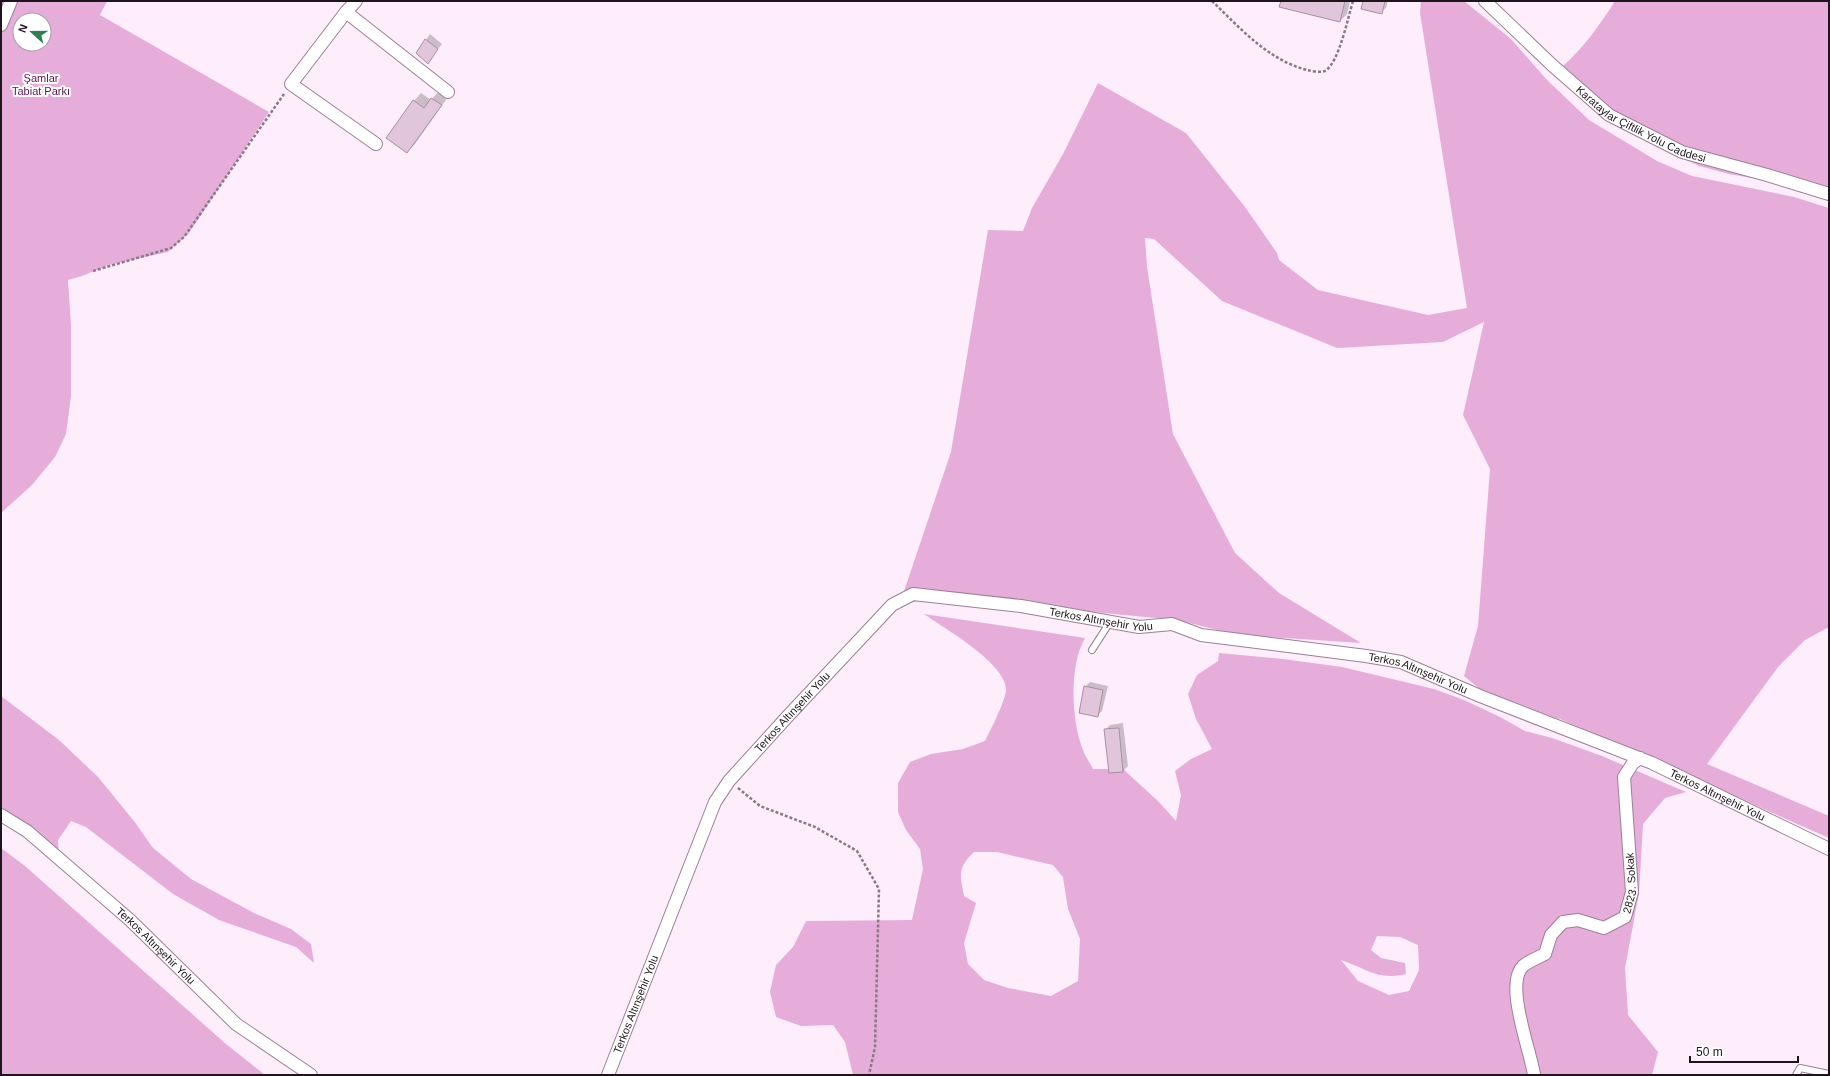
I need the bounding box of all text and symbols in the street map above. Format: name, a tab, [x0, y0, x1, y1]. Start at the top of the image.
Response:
north arrow	[12, 12, 52, 52]
text: N	[16, 23, 30, 34]
park label: Şamlar Tabiat Parkı	[12, 72, 70, 97]
street label: Karataylar Çiftlik Yolu Caddesi	[1574, 83, 1707, 164]
street label: Terkos Altınşehir Yolu	[1048, 605, 1153, 633]
street label: Terkos Altınşehir Yolu	[1368, 651, 1469, 696]
street label: Terkos Altınşehir Yolu	[752, 669, 832, 755]
street label: Terkos Altınşehir Yolu	[1668, 767, 1767, 823]
street label: 2823. Sokak	[1620, 852, 1638, 915]
street label: Terkos Altınşehir Yolu	[114, 905, 198, 986]
street label: Terkos Altınşehir Yolu	[611, 953, 660, 1055]
scale bar	[1690, 1038, 1798, 1064]
text: 50 m	[1696, 1045, 1723, 1059]

